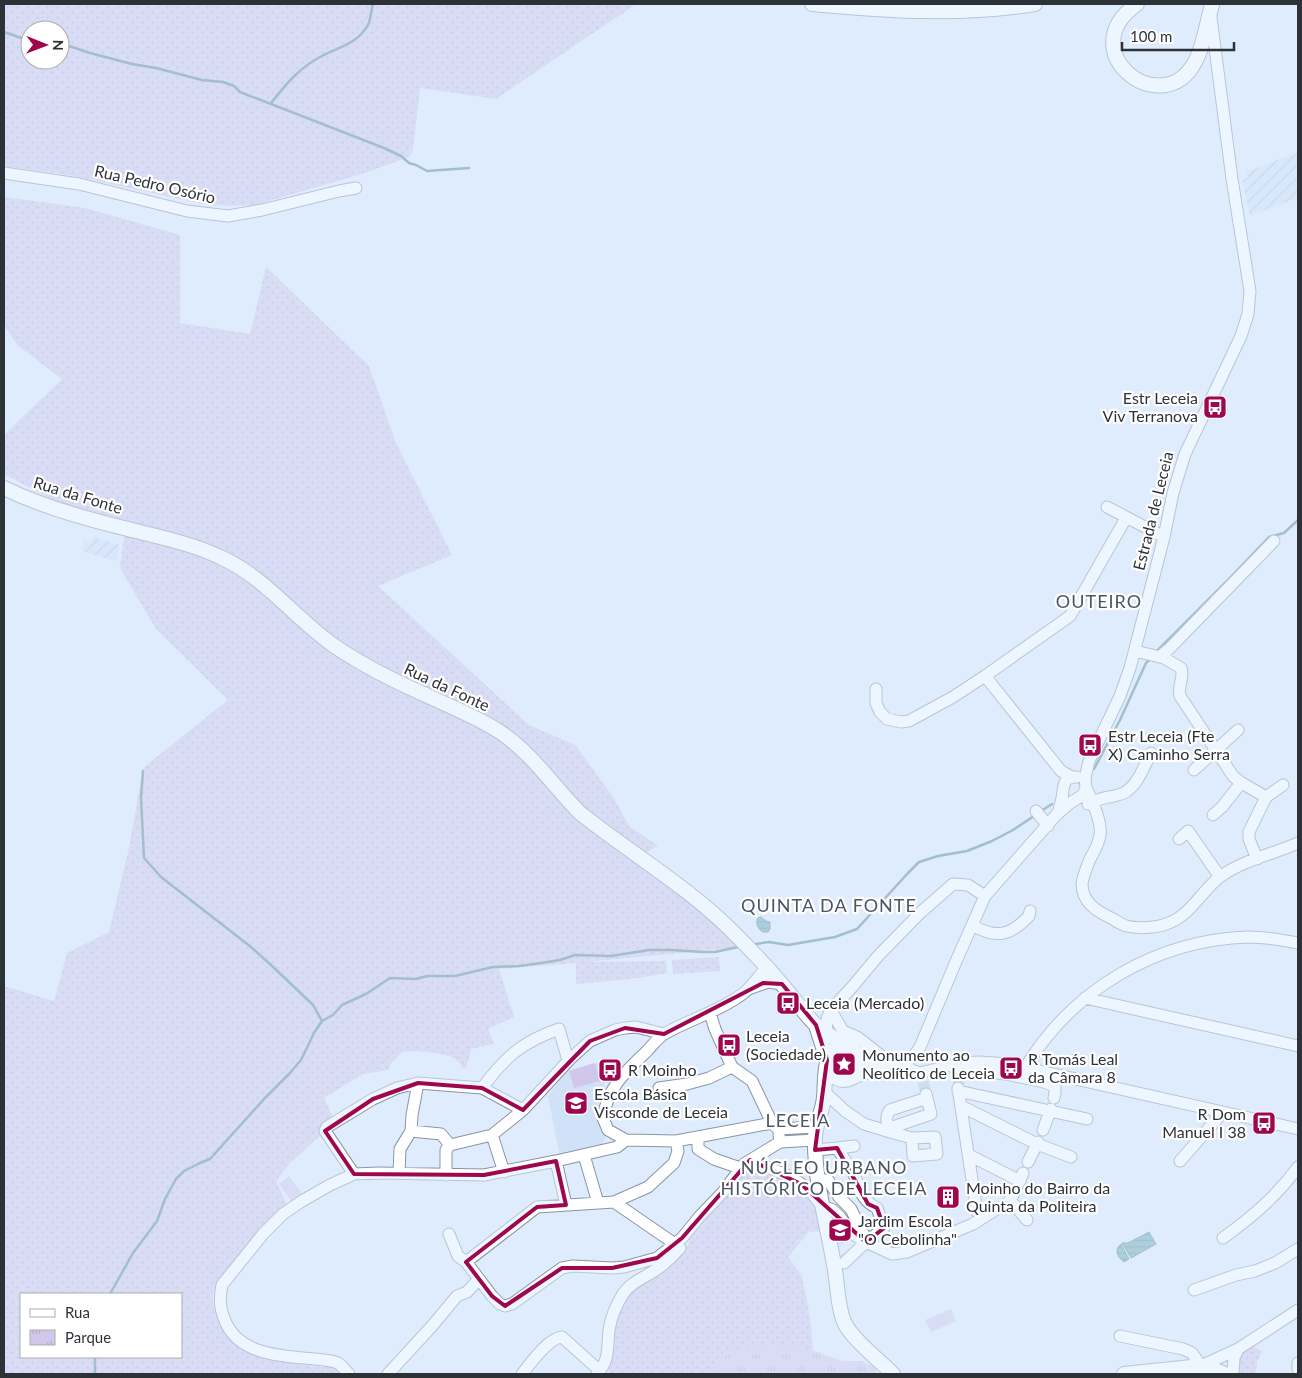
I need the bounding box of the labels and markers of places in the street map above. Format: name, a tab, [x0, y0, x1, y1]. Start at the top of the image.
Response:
place label: Estr Leceia Viv Terranova	[1103, 388, 1198, 425]
bus stop icon: Estr Leceia Viv Terranova	[1202, 394, 1228, 420]
place label: Estr Leceia (Fte X) Caminho Serra	[1108, 726, 1230, 763]
bus stop icon: Estr Leceia (Fte X) Caminho Serra	[1077, 732, 1103, 758]
bus stop icon: Leceia (Mercado)	[775, 990, 801, 1016]
place label: Leceia (Mercado)	[806, 993, 924, 1012]
place label: Leceia (Sociedade)	[746, 1026, 826, 1063]
bus stop icon: Leceia (Sociedade)	[716, 1032, 742, 1058]
place label: Monumento ao Neolítico de Leceia	[862, 1045, 995, 1082]
place label: R Tomás Leal da Câmara 8	[1028, 1049, 1118, 1086]
place icon: Monumento ao Neolítico de Leceia	[831, 1051, 857, 1077]
bus stop icon: R Tomás Leal da Câmara 8	[998, 1055, 1024, 1081]
bus stop icon: R Moinho	[597, 1057, 623, 1083]
place label: R Moinho	[628, 1060, 697, 1079]
place label: Escola Básica Visconde de Leceia	[594, 1084, 728, 1121]
school or university icon: Escola Básica Visconde de Leceia	[563, 1090, 589, 1116]
place label: R Dom Manuel I 38	[1162, 1104, 1246, 1141]
bus stop icon: R Dom Manuel I 38	[1251, 1110, 1277, 1136]
place label: Moinho do Bairro da Quinta da Politeira	[966, 1178, 1110, 1215]
building icon: Moinho do Bairro da Quinta da Politeira	[935, 1184, 961, 1210]
place label: Jardim Escola "O Cebolinha"	[858, 1211, 957, 1248]
school or university icon: Jardim Escola "O Cebolinha"	[827, 1217, 853, 1243]

